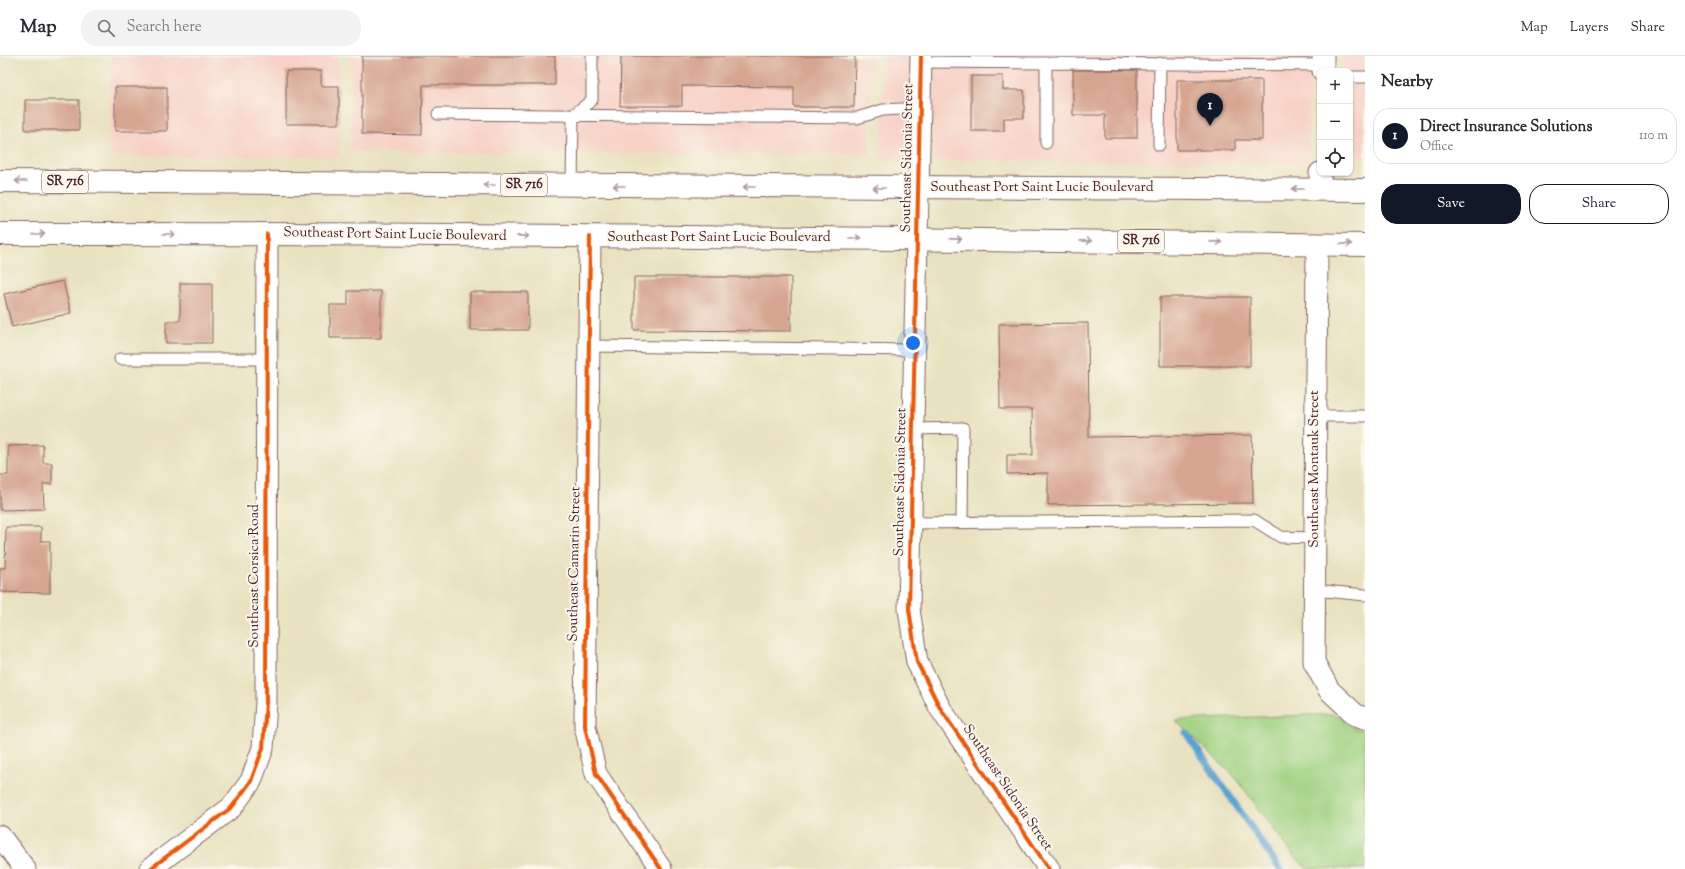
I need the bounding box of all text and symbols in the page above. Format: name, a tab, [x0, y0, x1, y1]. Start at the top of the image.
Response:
search box	[81, 10, 361, 46]
text: Map	[20, 14, 57, 41]
icon: search	[95, 17, 117, 39]
text: Search here	[127, 17, 202, 38]
text: Map	[1521, 18, 1548, 38]
text: Layers	[1570, 18, 1608, 38]
text: Share	[1630, 18, 1665, 38]
map controls	[1317, 68, 1353, 176]
button: +	[1317, 68, 1353, 104]
text: Nearby	[1381, 70, 1433, 94]
street label: Southeast Sidonia Street	[897, 83, 919, 233]
pin: 1	[1197, 93, 1223, 126]
button: −	[1317, 104, 1353, 140]
text: Direct Insurance Solutions	[1420, 117, 1592, 138]
text: 1	[1393, 127, 1397, 145]
text: 110 m	[1639, 127, 1668, 145]
text: Office	[1420, 138, 1453, 156]
button: locate	[1317, 140, 1353, 176]
road number: SR 716	[42, 171, 88, 193]
road number: SR 716	[501, 174, 547, 196]
one-way arrow	[15, 177, 28, 185]
street label: Southeast Port Saint Lucie Boulevard	[930, 178, 1154, 198]
one-way arrow	[483, 181, 496, 189]
one-way arrow	[613, 182, 626, 190]
one-way arrow	[743, 183, 756, 191]
one-way arrow	[873, 184, 886, 192]
button: Save	[1381, 184, 1521, 224]
button: Share	[1529, 184, 1669, 224]
one-way arrow	[1292, 185, 1305, 193]
street label: Southeast Port Saint Lucie Boulevard	[283, 223, 507, 247]
street label: Southeast Port Saint Lucie Boulevard	[607, 228, 831, 248]
one-way arrow	[32, 230, 45, 238]
one-way arrow	[162, 230, 175, 238]
road number: SR 716	[1118, 230, 1164, 252]
one-way arrow	[516, 232, 529, 240]
one-way arrow	[848, 234, 861, 242]
one-way arrow	[949, 235, 962, 243]
one-way arrow	[1079, 237, 1092, 245]
one-way arrow	[1209, 238, 1222, 246]
one-way arrow	[1339, 240, 1352, 248]
your location	[903, 333, 923, 353]
street label: Southeast Montauk Street	[1305, 390, 1325, 548]
street label: Southeast Sidonia Street	[890, 407, 912, 557]
street label: Southeast Camarin Street	[564, 486, 586, 642]
street label: Southeast Corsica Road	[245, 504, 265, 648]
street label: Southeast Sidonia Street	[957, 721, 1057, 855]

